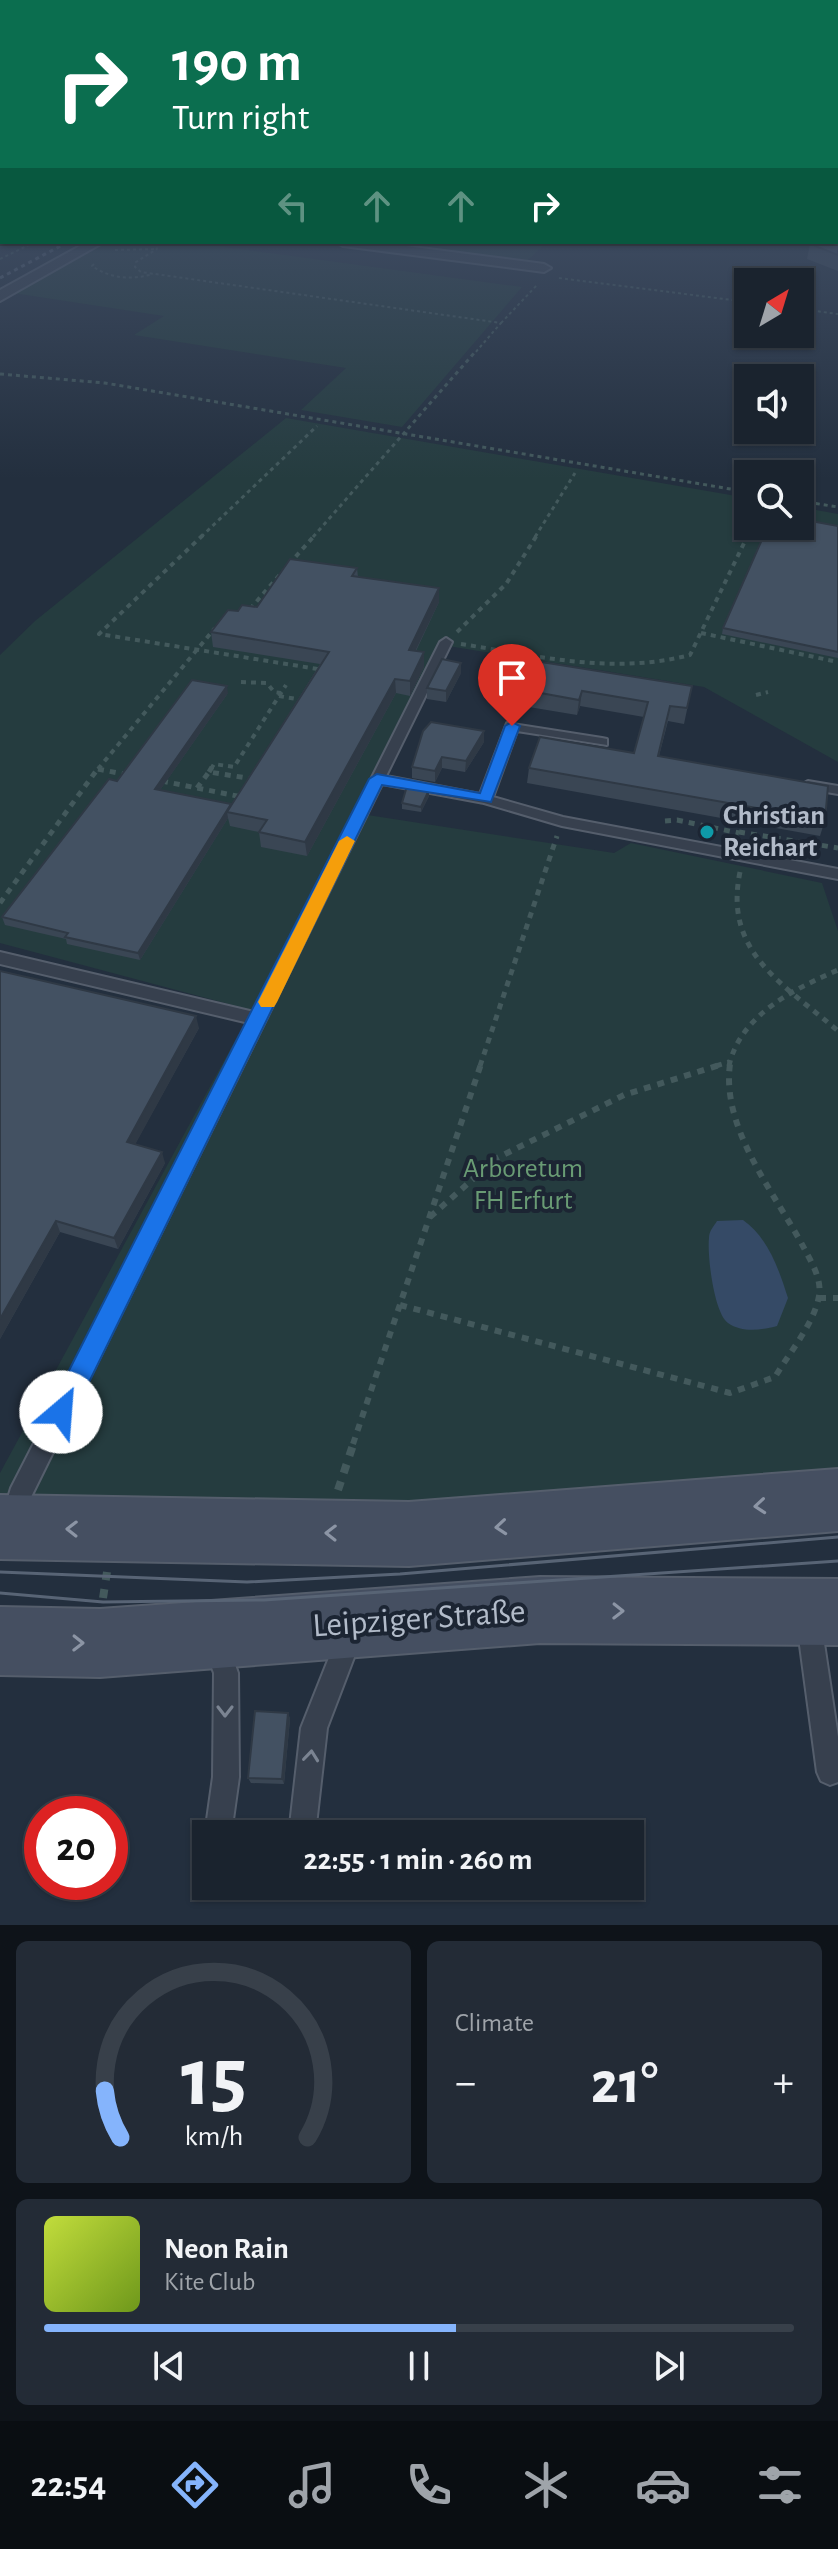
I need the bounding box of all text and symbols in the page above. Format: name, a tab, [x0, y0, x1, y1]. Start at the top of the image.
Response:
icon: right	[40, 32, 144, 136]
text: 190 m	[172, 35, 302, 91]
text: Turn right	[172, 100, 309, 136]
icon: left	[271, 184, 315, 228]
icon: ahead	[355, 184, 399, 228]
icon: ahead	[439, 184, 483, 228]
icon: right	[523, 184, 567, 228]
north arrow	[734, 268, 814, 348]
map controls	[734, 268, 814, 540]
button: sound	[734, 364, 814, 444]
button: search	[734, 460, 814, 540]
pin	[478, 644, 546, 726]
icon: arrive	[490, 656, 534, 700]
place label: Christian Reichart	[723, 802, 825, 862]
marker: Christian Reichart	[698, 823, 716, 841]
park label: Arboretum FH Erfurt	[463, 1155, 583, 1215]
position arrow	[19, 1370, 103, 1454]
one-way arrow	[753, 1497, 766, 1514]
one-way arrow	[494, 1518, 507, 1535]
one-way arrow	[65, 1520, 77, 1538]
one-way arrow	[324, 1524, 337, 1542]
street label: Leipziger Straße	[311, 1595, 527, 1643]
one-way arrow	[612, 1602, 625, 1620]
one-way arrow	[72, 1634, 85, 1651]
one-way arrow	[216, 1705, 234, 1718]
one-way arrow	[302, 1750, 319, 1763]
speed limit sign: 20	[24, 1796, 128, 1900]
text: 22:55 · 1 min · 260 m	[303, 1845, 533, 1875]
text: Climate	[455, 2010, 534, 2036]
text: 15	[181, 2037, 246, 2121]
text: 21°	[591, 2054, 658, 2114]
text: −	[455, 2061, 476, 2105]
text: +	[773, 2061, 794, 2105]
text: km/h	[184, 2122, 243, 2151]
text: Neon Rain	[164, 2234, 289, 2264]
text: Kite Club	[164, 2269, 255, 2295]
icon: previous	[147, 2344, 191, 2388]
icon: pause	[397, 2344, 441, 2388]
icon: next	[647, 2344, 691, 2388]
icon: directions	[167, 2457, 223, 2513]
icon: music	[284, 2457, 340, 2513]
icon: phone	[401, 2457, 457, 2513]
icon: climate	[518, 2457, 574, 2513]
icon: car	[635, 2457, 691, 2513]
icon: filters	[752, 2457, 808, 2513]
text: 22:54	[30, 2467, 106, 2503]

